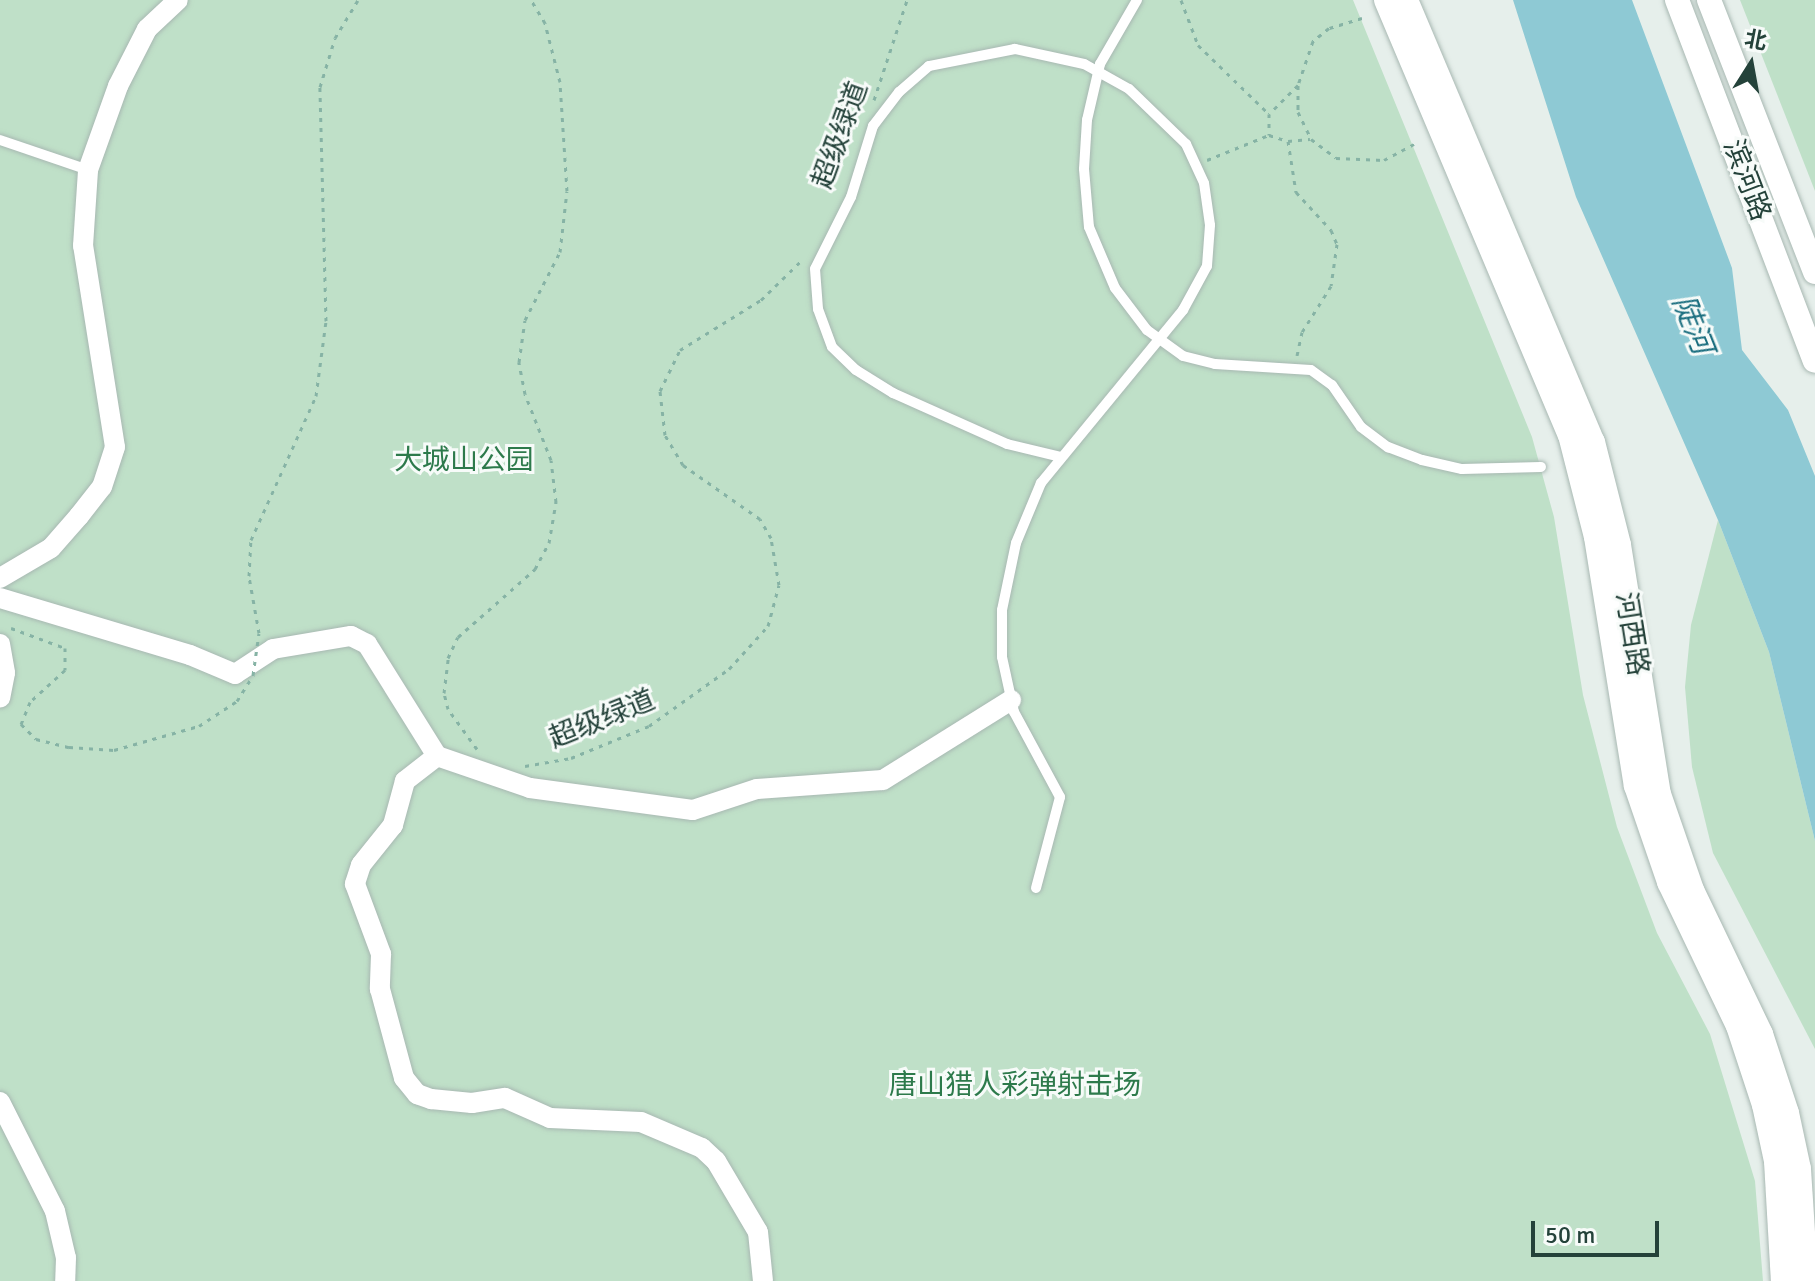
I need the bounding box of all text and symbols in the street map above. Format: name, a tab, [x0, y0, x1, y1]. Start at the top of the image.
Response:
north arrow	[1711, 24, 1791, 104]
text: 北	[1742, 25, 1769, 55]
street label: 超级绿道	[805, 77, 875, 193]
street label: 滨河路	[1716, 135, 1778, 225]
water label: 陡河	[1664, 290, 1720, 360]
park label: 大城山公园	[394, 443, 534, 477]
street label: 河西路	[1609, 590, 1655, 678]
street label: 超级绿道	[544, 682, 660, 756]
park label: 唐山猎人彩弹射击场	[889, 1068, 1141, 1102]
scale bar	[1535, 1205, 1663, 1255]
text: 50 m	[1545, 1220, 1595, 1250]

